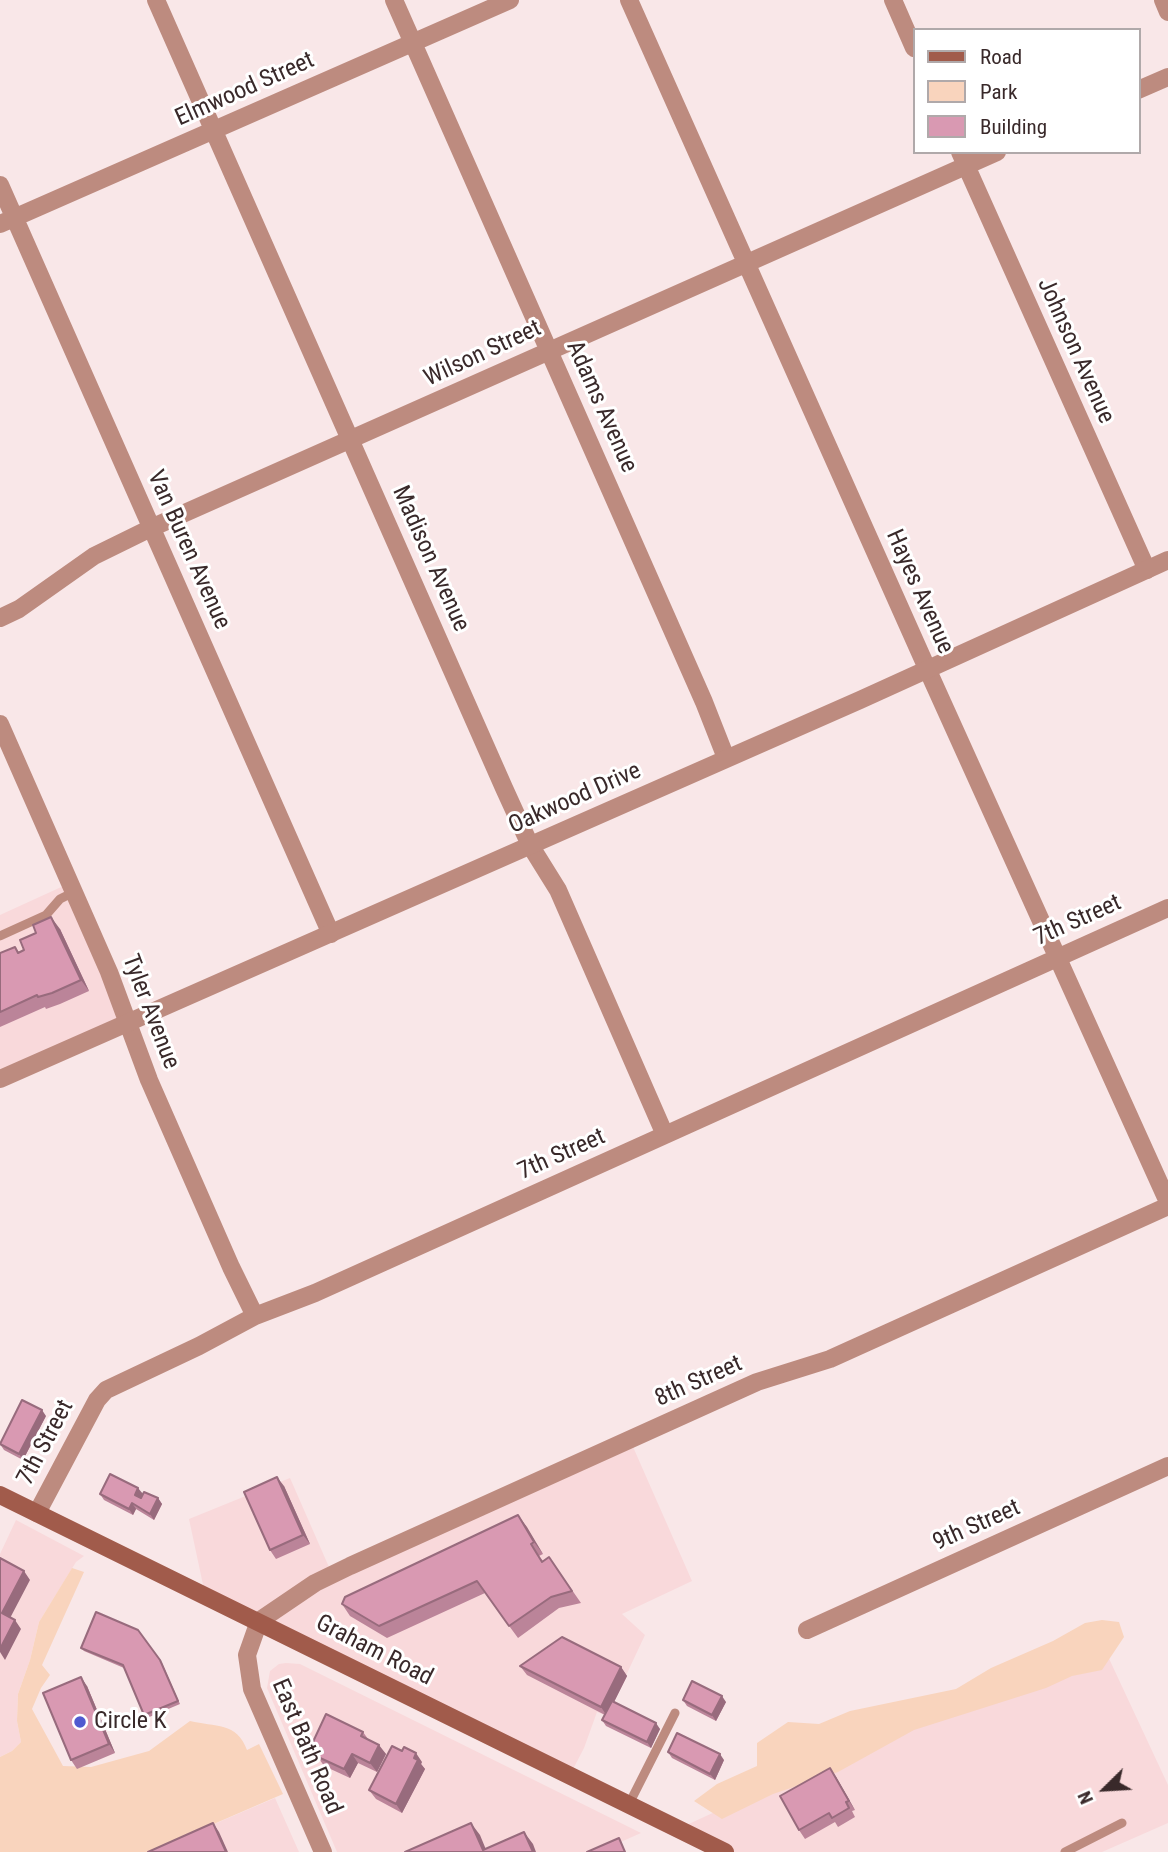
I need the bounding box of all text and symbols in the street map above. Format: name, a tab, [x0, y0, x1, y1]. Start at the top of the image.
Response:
legend	[912, 28, 1140, 154]
text: Road	[980, 45, 1022, 69]
street label: Elmwood Street	[171, 47, 319, 133]
text: Park	[980, 80, 1017, 104]
text: Building	[980, 115, 1047, 139]
street label: Johnson Avenue	[1030, 274, 1120, 428]
street label: Wilson Street	[420, 314, 546, 394]
street label: Adams Avenue	[559, 337, 643, 477]
street label: Van Buren Avenue	[140, 466, 236, 634]
street label: Madison Avenue	[385, 482, 475, 636]
street label: Hayes Avenue	[879, 525, 959, 659]
street label: Oakwood Drive	[504, 757, 646, 841]
street label: 7th Street	[1030, 889, 1126, 953]
street label: Tyler Avenue	[115, 951, 185, 1073]
street label: 7th Street	[514, 1123, 610, 1187]
street label: 8th Street	[651, 1350, 747, 1414]
street label: 7th Street	[12, 1395, 80, 1491]
street label: 9th Street	[929, 1494, 1025, 1558]
street label: Graham Road	[311, 1609, 437, 1693]
street label: East Bath Road	[265, 1675, 347, 1819]
place label: Circle K	[94, 1708, 167, 1736]
marker: Circle K	[72, 1714, 88, 1730]
north arrow	[1070, 1754, 1140, 1824]
text: N	[1072, 1788, 1098, 1808]

